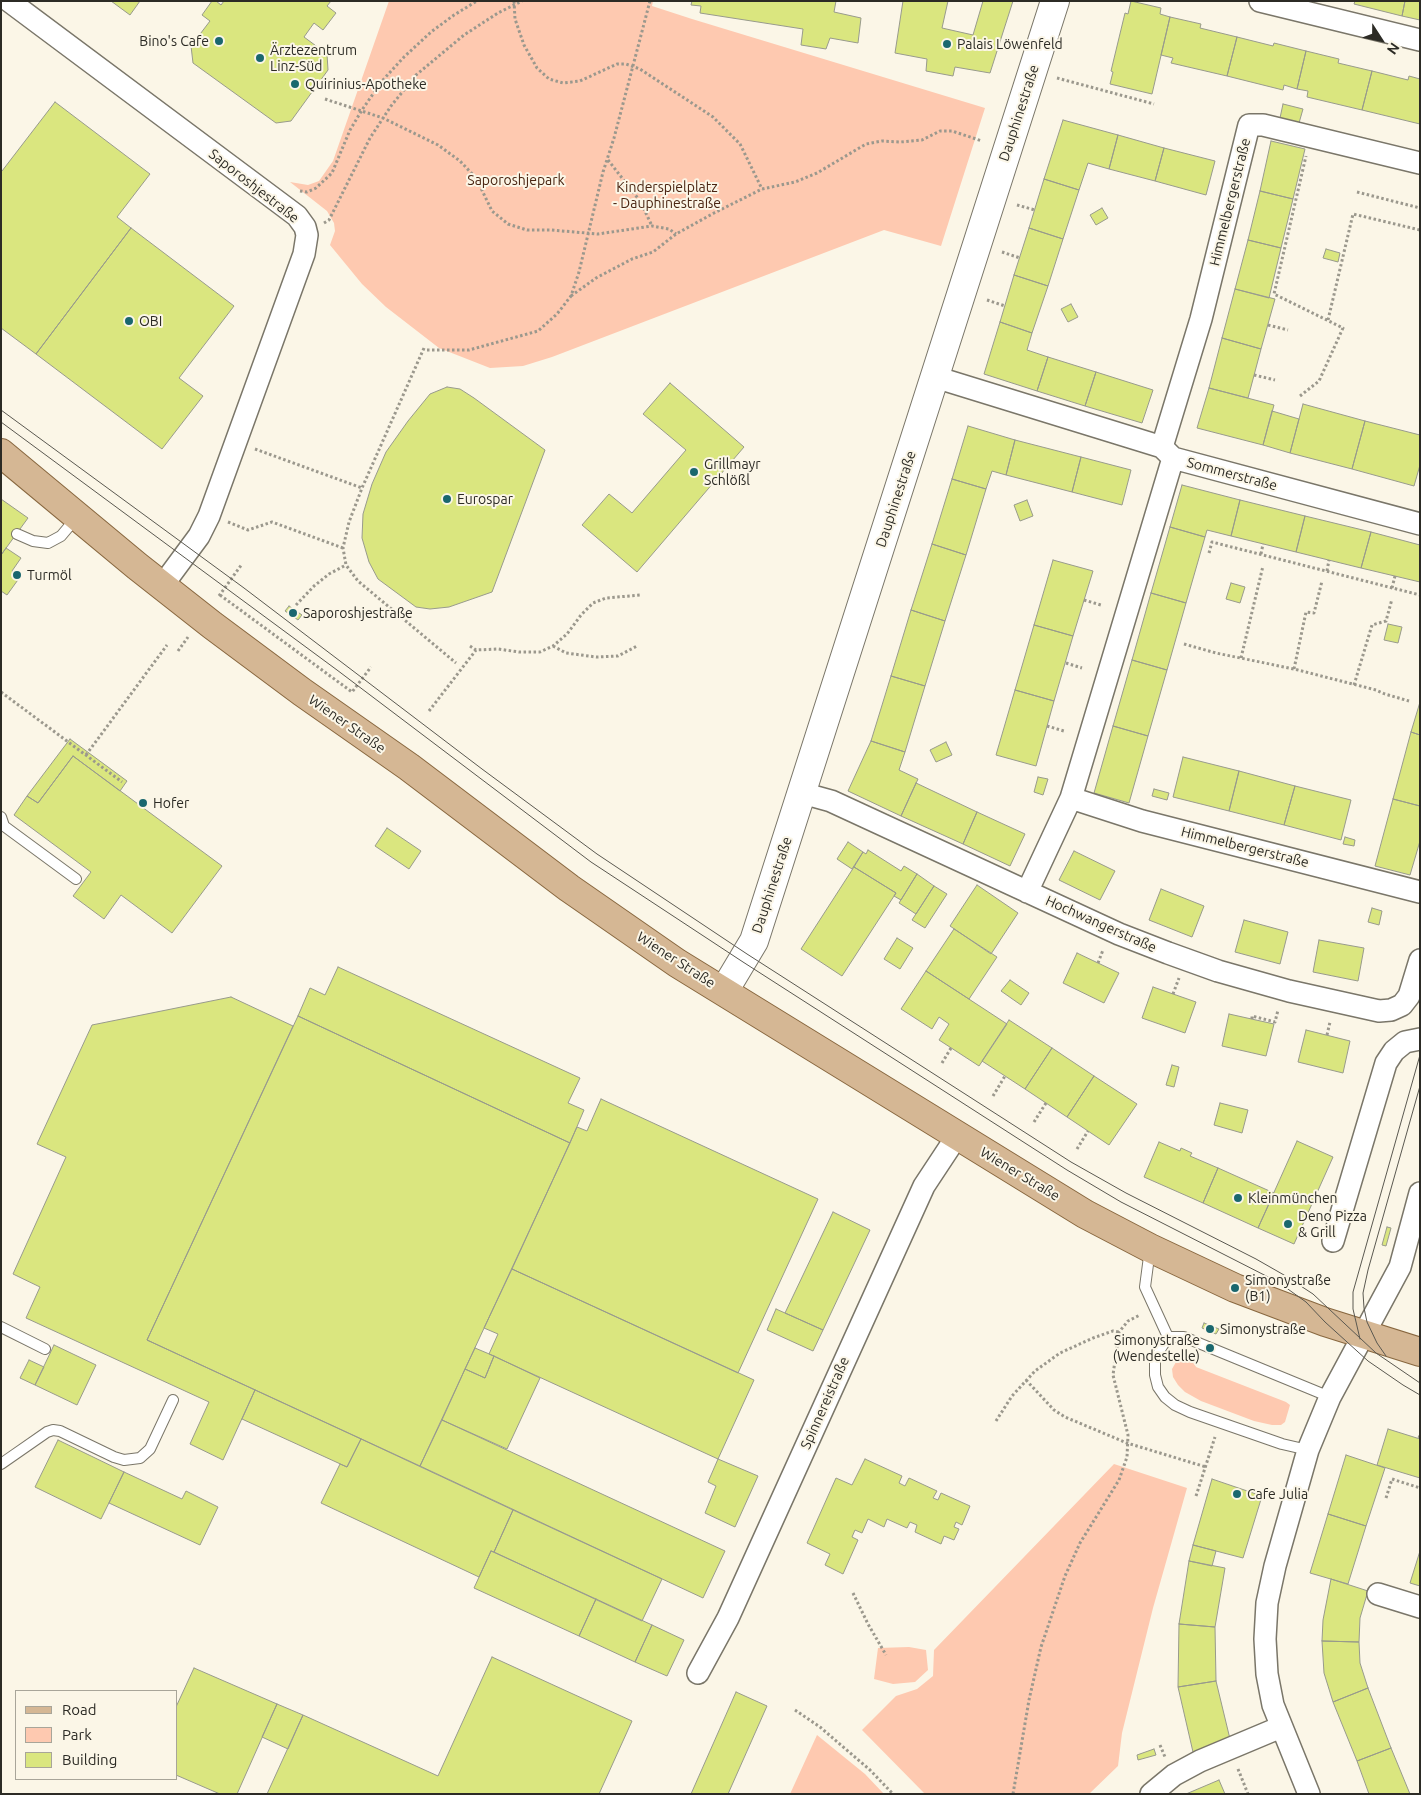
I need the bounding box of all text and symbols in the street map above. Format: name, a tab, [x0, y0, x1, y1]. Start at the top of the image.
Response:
north arrow	[1356, 15, 1406, 65]
place label: Bino's Cafe	[139, 33, 209, 49]
marker: Bino's Cafe	[213, 35, 225, 47]
place label: Palais Löwenfeld	[957, 36, 1063, 52]
marker: Palais Löwenfeld	[941, 38, 953, 50]
text: N	[1384, 40, 1403, 57]
place label: Ärztezentrum Linz-Süd	[270, 42, 357, 74]
marker: Ärztezentrum Linz-Süd	[254, 52, 266, 64]
street label: Dauphinestraße	[995, 63, 1043, 163]
place label: Quirinius-Apotheke	[305, 76, 427, 92]
marker: Quirinius-Apotheke	[289, 78, 301, 90]
street label: Himmelbergerstraße	[1206, 136, 1254, 268]
street label: Saporoshjestraße	[206, 146, 302, 226]
park label: Saporoshjepark	[467, 172, 565, 188]
park label: Kinderspielplatz - Dauphinestraße	[613, 179, 721, 212]
place label: OBI	[139, 313, 162, 329]
marker: OBI	[123, 315, 135, 327]
street label: Dauphinestraße	[872, 449, 920, 549]
street label: Sommerstraße	[1185, 454, 1279, 494]
place label: Grillmayr Schlößl	[704, 456, 761, 488]
marker: Grillmayr Schlößl	[688, 466, 700, 478]
place label: Eurospar	[457, 491, 513, 507]
marker: Eurospar	[441, 493, 453, 505]
place label: Turmöl	[27, 567, 72, 583]
marker: Turmöl	[11, 569, 23, 581]
place label: Saporoshjestraße	[303, 605, 413, 621]
marker: Saporoshjestraße	[287, 607, 299, 619]
street label: Wiener Straße	[305, 691, 389, 757]
place label: Hofer	[153, 795, 189, 811]
marker: Hofer	[137, 797, 149, 809]
street label: Himmelbergerstraße	[1179, 823, 1311, 871]
street label: Dauphinestraße	[748, 835, 796, 935]
street label: Hochwangerstraße	[1043, 892, 1159, 956]
street label: Wiener Straße	[634, 928, 718, 992]
street label: Wiener Straße	[977, 1144, 1063, 1204]
place label: Kleinmünchen	[1248, 1190, 1338, 1206]
marker: Kleinmünchen	[1232, 1192, 1244, 1204]
place label: Deno Pizza & Grill	[1298, 1208, 1367, 1240]
marker: Deno Pizza & Grill	[1282, 1218, 1294, 1230]
place label: Simonystraße (B1)	[1245, 1272, 1331, 1304]
marker: Simonystraße (B1)	[1229, 1282, 1241, 1294]
place label: Simonystraße	[1220, 1321, 1306, 1337]
marker: Simonystraße	[1204, 1323, 1216, 1335]
place label: Simonystraße (Wendestelle)	[1113, 1332, 1200, 1364]
marker: Simonystraße (Wendestelle)	[1204, 1342, 1216, 1354]
street label: Spinnereistraße	[797, 1354, 853, 1452]
place label: Cafe Julia	[1247, 1486, 1308, 1502]
marker: Cafe Julia	[1231, 1488, 1243, 1500]
legend	[15, 1690, 178, 1780]
text: Road	[62, 1701, 97, 1718]
text: Park	[62, 1726, 92, 1743]
text: Building	[62, 1751, 117, 1768]

